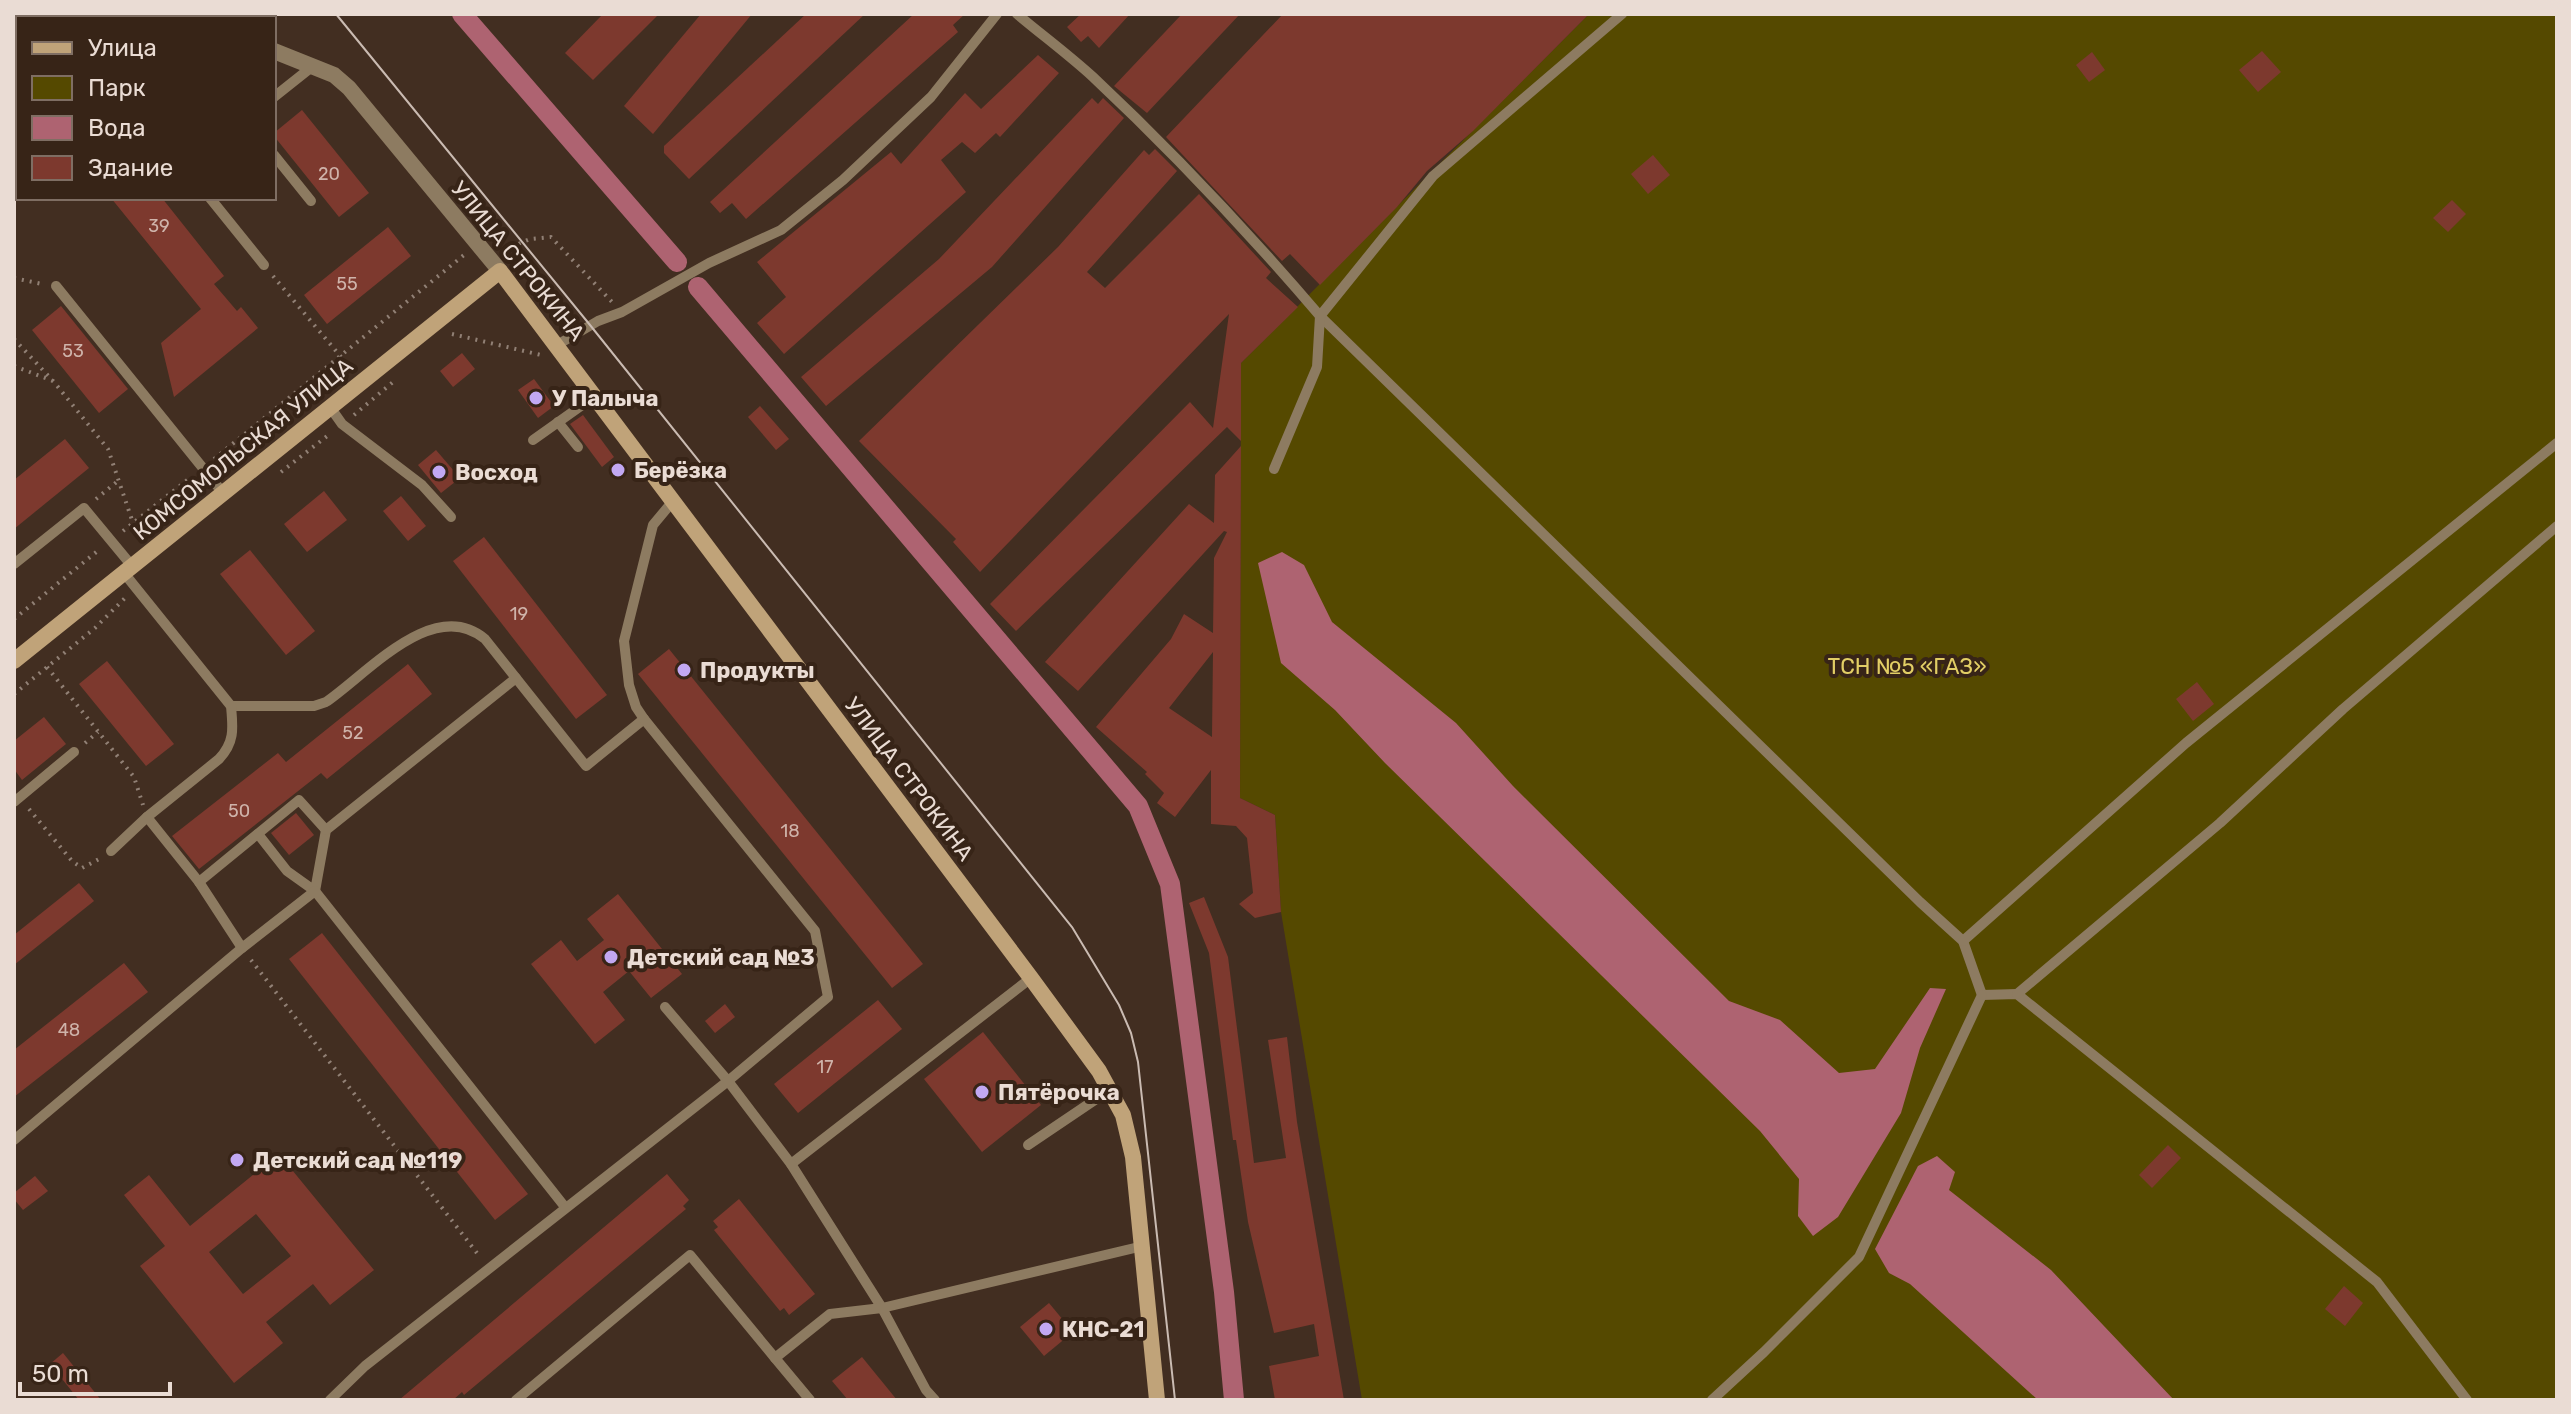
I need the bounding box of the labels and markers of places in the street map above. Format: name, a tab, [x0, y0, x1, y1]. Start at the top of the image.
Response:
place label: У Палыча	[552, 385, 658, 412]
marker: У Палыча	[527, 389, 545, 407]
place label: Берёзка	[634, 457, 727, 484]
place label: Восход	[455, 459, 538, 486]
marker: Берёзка	[609, 461, 627, 479]
marker: Восход	[430, 463, 448, 481]
place label: Продукты	[700, 657, 815, 684]
marker: Продукты	[675, 661, 693, 679]
place label: Детский сад №3	[627, 944, 815, 971]
marker: Детский сад №3	[602, 948, 620, 966]
place label: Пятёрочка	[998, 1079, 1120, 1106]
marker: Пятёрочка	[973, 1083, 991, 1101]
place label: Детский сад №119	[253, 1147, 462, 1174]
marker: Детский сад №119	[228, 1151, 246, 1169]
place label: КНС-21	[1062, 1316, 1144, 1343]
marker: КНС-21	[1037, 1320, 1055, 1338]

